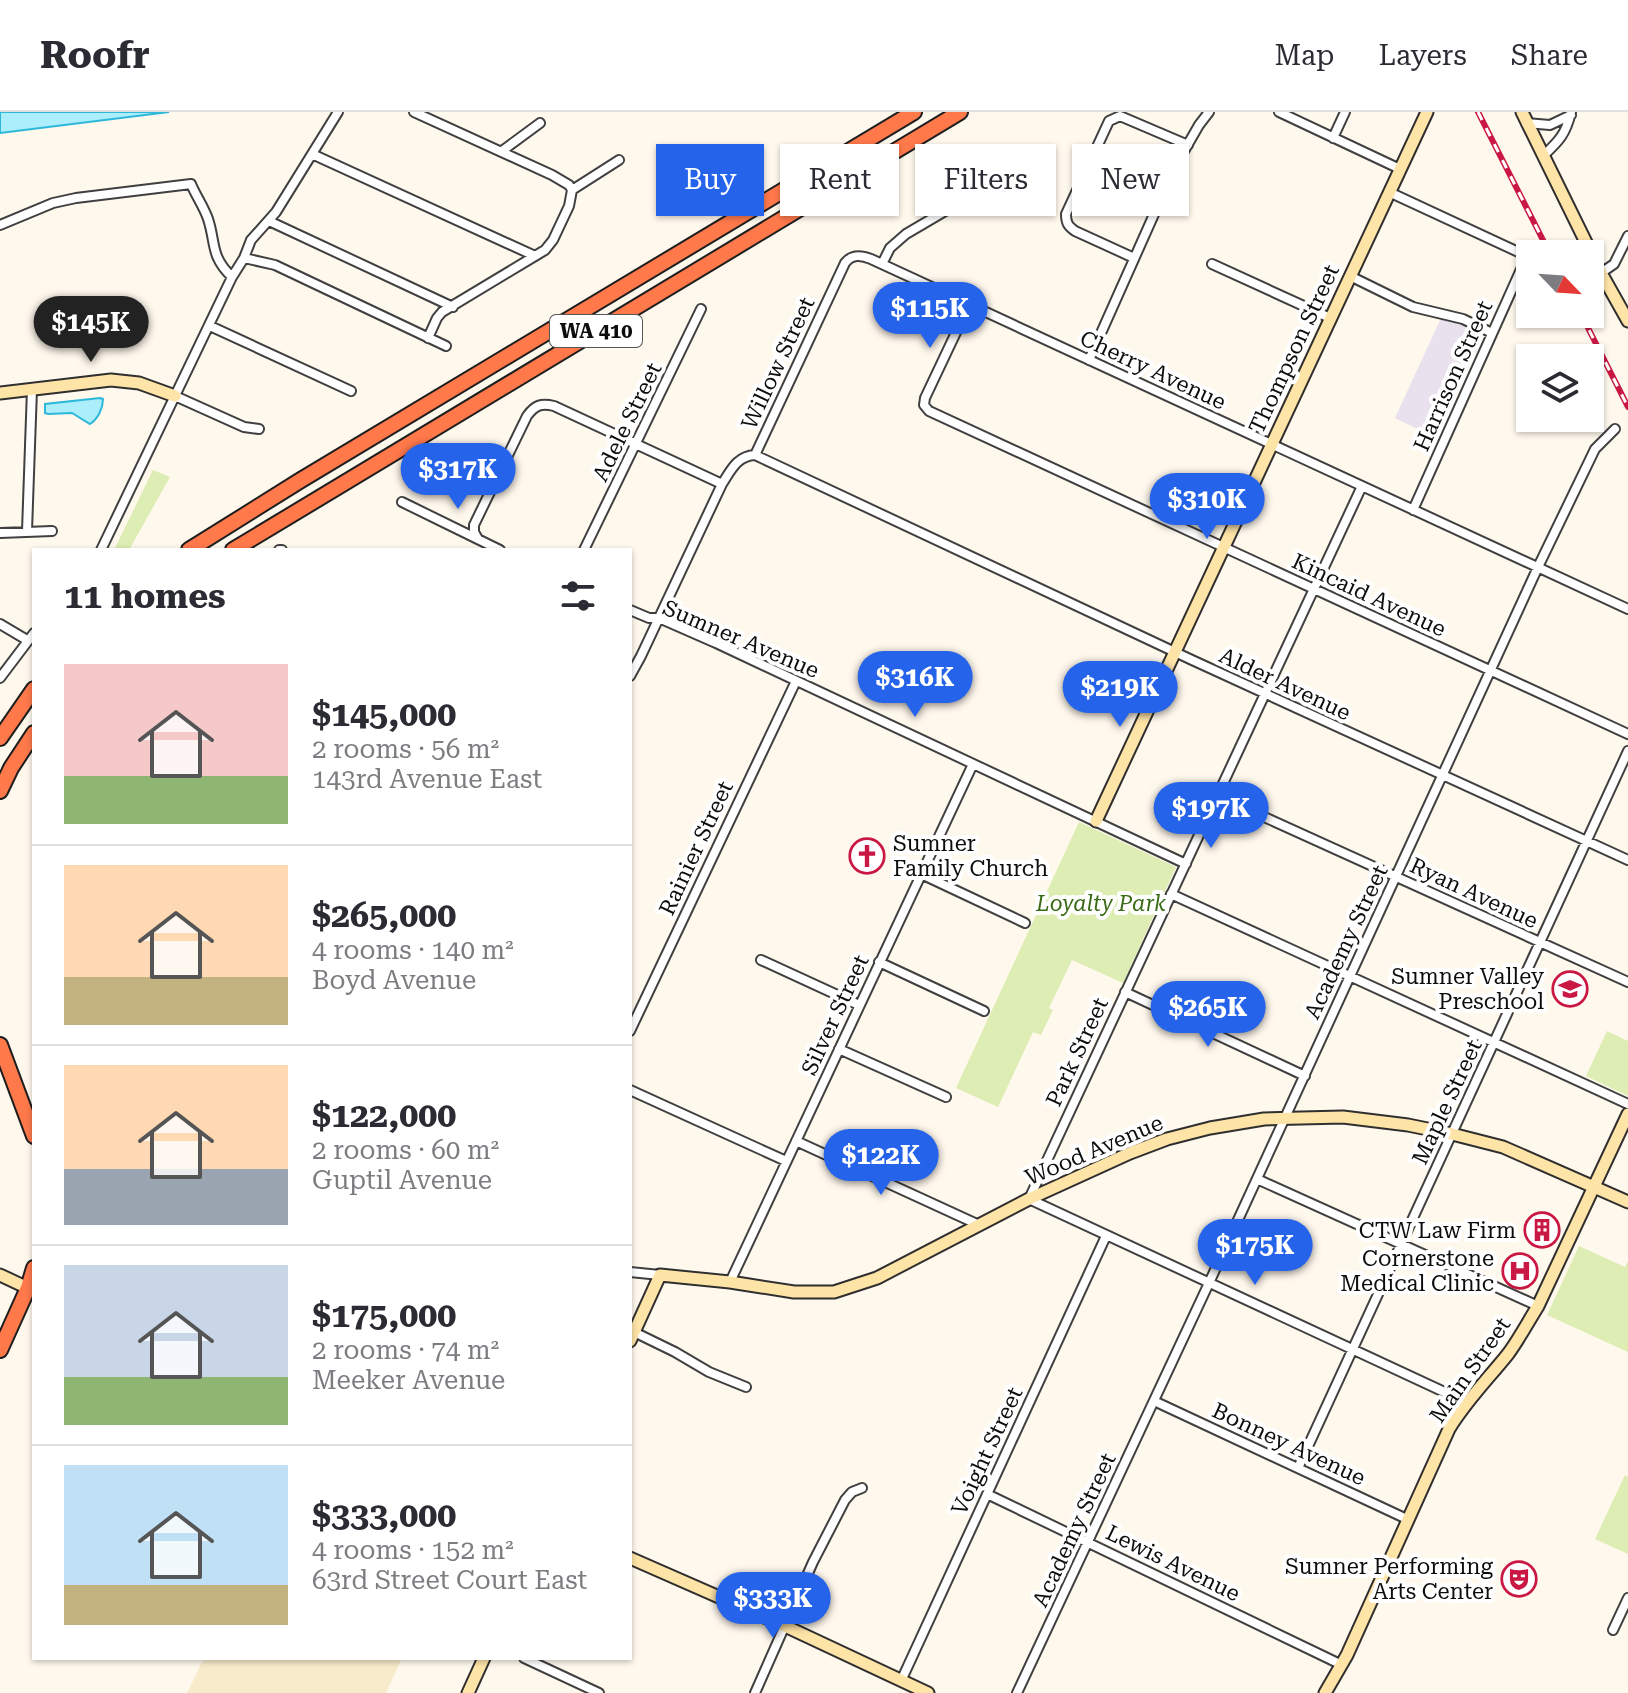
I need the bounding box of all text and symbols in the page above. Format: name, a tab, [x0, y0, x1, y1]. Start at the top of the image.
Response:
text: Roofr	[40, 33, 150, 77]
text: Map	[1275, 39, 1334, 72]
text: Layers	[1378, 39, 1467, 72]
text: Share	[1511, 39, 1588, 72]
chip: Buy	[656, 144, 764, 216]
chip: Rent	[780, 144, 899, 216]
chip: Filters	[915, 144, 1056, 216]
chip: New	[1072, 144, 1189, 216]
north arrow	[1516, 240, 1604, 328]
map controls	[1516, 240, 1604, 432]
street label: Thompson Street	[1244, 261, 1344, 437]
pin: $115K	[874, 282, 986, 350]
street label: Willow Street	[736, 293, 820, 433]
text: $115K	[891, 293, 969, 323]
pin: $145K	[35, 296, 147, 364]
street label: Harrison Street	[1409, 297, 1497, 455]
text: $145K	[52, 307, 130, 337]
road number: WA 410	[550, 315, 642, 347]
street label: Cherry Avenue	[1076, 325, 1230, 415]
button: layers	[1516, 344, 1604, 432]
street label: Adele Street	[588, 359, 666, 485]
pin: $317K	[402, 443, 514, 511]
text: $317K	[419, 454, 497, 484]
pin: $310K	[1151, 473, 1263, 541]
text: $310K	[1168, 484, 1246, 514]
street label: Kincaid Avenue	[1288, 548, 1450, 642]
icon: filters	[556, 574, 600, 618]
text: 11 homes	[64, 576, 226, 616]
street label: Sumner Avenue	[659, 595, 823, 683]
street label: Alder Avenue	[1215, 643, 1355, 725]
pin: $316K	[859, 651, 971, 719]
pin: $219K	[1064, 661, 1176, 729]
text: $316K	[876, 662, 954, 692]
text: $219K	[1081, 672, 1159, 702]
text: $145,000	[312, 694, 456, 734]
icon: home	[128, 696, 224, 792]
text: 2 rooms · 56 m²	[312, 734, 499, 764]
text: 143rd Avenue East	[312, 764, 542, 794]
street label: Rainier Street	[654, 777, 738, 919]
pin: $197K	[1155, 782, 1267, 850]
text: $197K	[1172, 793, 1250, 823]
place label: Sumner Family Church	[893, 831, 1048, 881]
church icon: Sumner Family Church	[848, 837, 886, 875]
street label: Ryan Avenue	[1406, 853, 1542, 933]
street label: Academy Street	[1299, 861, 1393, 1023]
park label: Loyalty Park	[1035, 891, 1166, 916]
text: $265,000	[312, 895, 456, 935]
icon: home	[128, 897, 224, 993]
text: 4 rooms · 140 m²	[312, 935, 514, 965]
street label: Silver Street	[796, 951, 874, 1079]
place label: Sumner Valley Preschool	[1391, 964, 1544, 1014]
text: Boyd Avenue	[312, 965, 476, 995]
school or university icon: Sumner Valley Preschool	[1551, 970, 1589, 1008]
pin: $265K	[1152, 981, 1264, 1049]
text: $265K	[1169, 992, 1247, 1022]
street label: Park Street	[1041, 994, 1113, 1110]
street label: Maple Street	[1407, 1036, 1487, 1168]
text: $122,000	[312, 1095, 456, 1135]
icon: home	[128, 1097, 224, 1193]
street label: Wood Avenue	[1021, 1110, 1167, 1190]
pin: $122K	[825, 1129, 937, 1197]
text: 2 rooms · 60 m²	[312, 1135, 499, 1165]
text: $122K	[842, 1140, 920, 1170]
text: Guptil Avenue	[312, 1165, 492, 1195]
building icon: CTW Law Firm	[1523, 1211, 1561, 1249]
place label: CTW Law Firm	[1359, 1218, 1516, 1243]
pin: $175K	[1199, 1219, 1311, 1287]
text: $175K	[1216, 1230, 1294, 1260]
place label: Cornerstone Medical Clinic	[1340, 1246, 1494, 1296]
hospital icon: Cornerstone Medical Clinic	[1501, 1252, 1539, 1290]
text: $175,000	[312, 1295, 456, 1335]
icon: home	[128, 1297, 224, 1393]
street label: Main Street	[1425, 1313, 1515, 1427]
text: 2 rooms · 74 m²	[312, 1335, 499, 1365]
text: Meeker Avenue	[312, 1365, 505, 1395]
street label: Voight Street	[946, 1383, 1028, 1519]
street label: Bonney Avenue	[1208, 1398, 1370, 1490]
street label: Academy Street	[1027, 1449, 1121, 1611]
text: $333,000	[312, 1495, 456, 1535]
icon: home	[128, 1497, 224, 1593]
street label: Lewis Avenue	[1102, 1520, 1244, 1606]
text: 4 rooms · 152 m²	[312, 1535, 514, 1565]
place label: Sumner Performing Arts Center	[1285, 1554, 1494, 1604]
theatre icon: Sumner Performing Arts Center	[1500, 1560, 1538, 1598]
text: 63rd Street Court East	[312, 1565, 587, 1595]
pin: $333K	[717, 1572, 829, 1640]
text: $333K	[734, 1583, 812, 1613]

